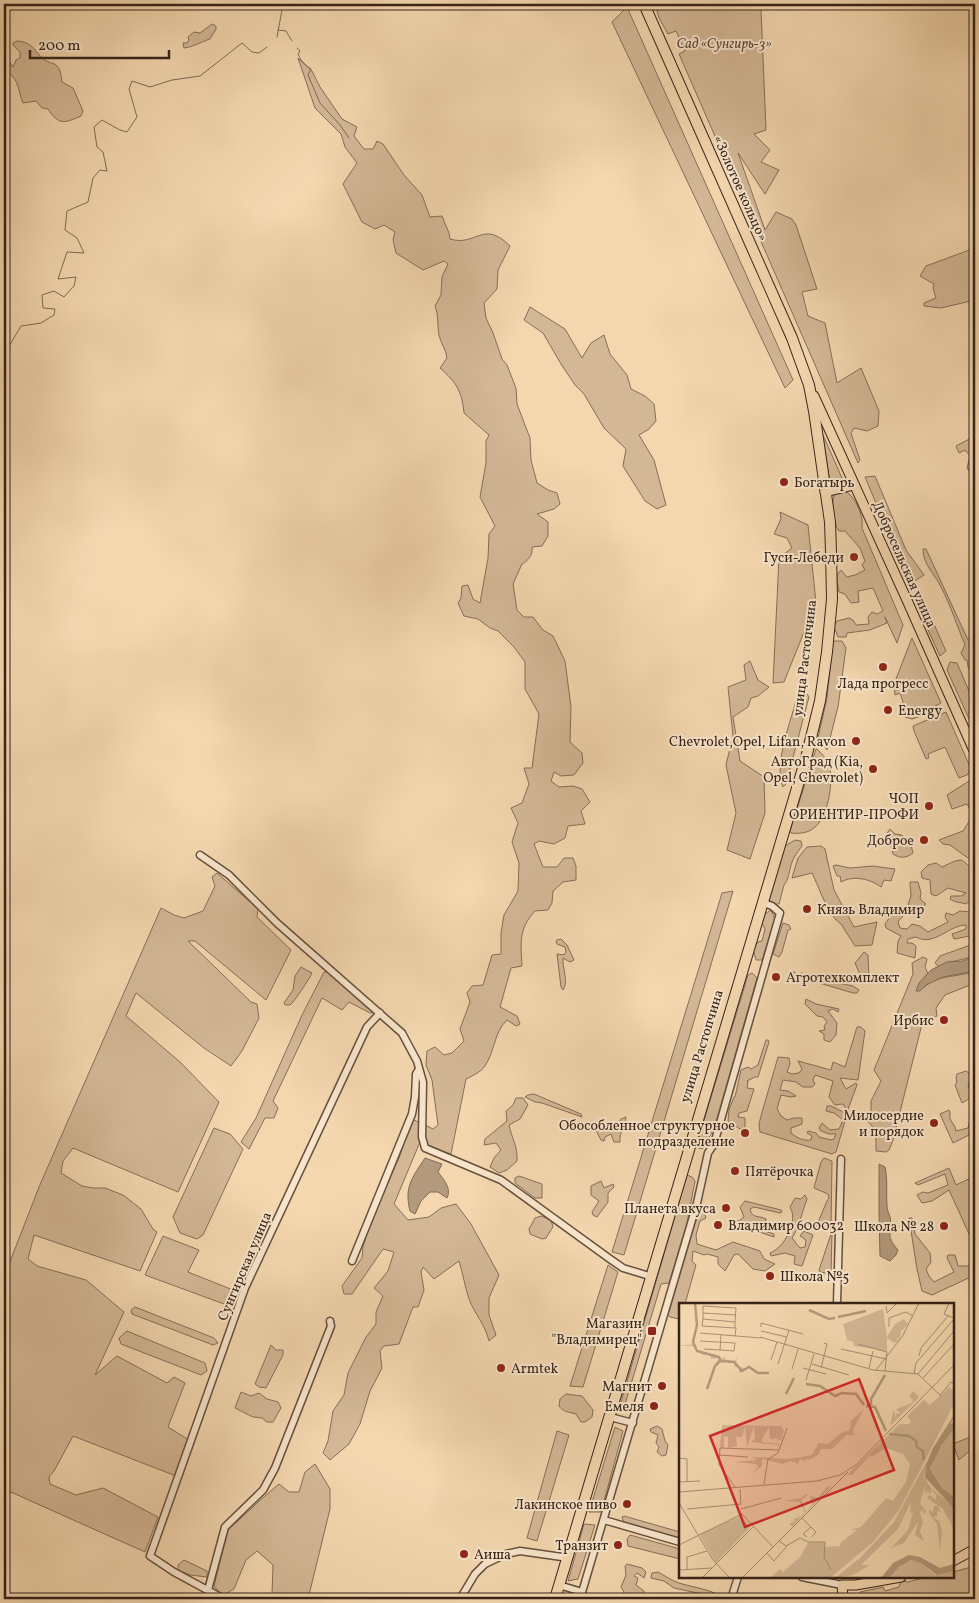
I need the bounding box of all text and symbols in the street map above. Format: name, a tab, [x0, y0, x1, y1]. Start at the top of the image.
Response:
scale bar	[30, 28, 169, 60]
park label: Сад «Сунгирь-3»	[676, 35, 772, 54]
text: 200 m	[38, 36, 81, 57]
street label: «Золотое кольцо»	[708, 133, 771, 245]
place label: Богатырь	[794, 474, 855, 493]
marker: Богатырь	[778, 476, 790, 488]
street label: Добросельская улица	[867, 498, 940, 631]
place label: Гуси-Лебеди	[763, 549, 844, 568]
marker: Гуси-Лебеди	[848, 551, 860, 563]
street label: улица Растопчина	[789, 599, 822, 718]
marker: Лада прогресс	[877, 661, 889, 673]
place label: Лада прогресс	[837, 675, 929, 694]
place label: Energy	[898, 702, 942, 721]
marker: Energy	[882, 704, 894, 716]
place label: Chevrolet,Opel, Lifan, Ravon	[669, 733, 846, 752]
marker: Chevrolet,Opel, Lifan, Ravon	[850, 735, 862, 747]
place label: АвтоГрад (Kia, Opel, Chevrolet)	[763, 753, 863, 788]
marker: АвтоГрад (Kia, Opel, Chevrolet)	[867, 763, 879, 775]
place label: ЧОП ОРИЕНТИР-ПРОФИ	[789, 790, 919, 825]
marker: ЧОП ОРИЕНТИР-ПРОФИ	[923, 800, 935, 812]
place label: Доброе	[867, 832, 914, 851]
marker: Доброе	[918, 834, 930, 846]
place label: Князь Владимир	[817, 901, 924, 920]
marker: Князь Владимир	[801, 903, 813, 915]
place label: Агротехкомплект	[786, 969, 899, 988]
marker: Агротехкомплект	[770, 971, 782, 983]
street label: улица Растопчина	[676, 988, 729, 1105]
place label: Ирбис	[893, 1012, 934, 1031]
marker: Ирбис	[938, 1014, 950, 1026]
place label: Милосердие и порядок	[843, 1107, 925, 1142]
place label: Обособленное структурное подразделение	[559, 1117, 735, 1152]
marker: Милосердие и порядок	[928, 1117, 940, 1129]
marker: Обособленное структурное подразделение	[739, 1127, 751, 1139]
place label: Пятёрочка	[745, 1163, 814, 1182]
marker: Пятёрочка	[729, 1165, 741, 1177]
place label: Планета вкуса	[624, 1200, 716, 1219]
marker: Планета вкуса	[720, 1202, 732, 1214]
street label: Сунгирская улица	[214, 1209, 277, 1324]
place label: Владимир 600032	[728, 1217, 844, 1236]
place label: Школа № 28	[854, 1218, 934, 1237]
marker: Владимир 600032	[712, 1219, 724, 1231]
marker: Школа № 28	[938, 1220, 950, 1232]
place label: Школа №5	[780, 1268, 849, 1287]
marker: Школа №5	[764, 1270, 776, 1282]
inset map	[679, 1303, 954, 1578]
place label: Магазин "Владимирец"	[551, 1315, 642, 1350]
marker: Магазин "Владимирец"	[646, 1325, 658, 1337]
place label: Armtek	[511, 1360, 559, 1379]
marker: Armtek	[495, 1362, 507, 1374]
place label: Магнит	[602, 1378, 652, 1397]
marker: Магнит	[656, 1380, 668, 1392]
place label: Емеля	[604, 1398, 644, 1417]
marker: Емеля	[648, 1400, 660, 1412]
place label: Лакинское пиво	[514, 1496, 617, 1515]
marker: Лакинское пиво	[621, 1498, 633, 1510]
place label: Транзит	[555, 1537, 608, 1556]
marker: Транзит	[612, 1539, 624, 1551]
place label: Аиша	[474, 1546, 511, 1565]
marker: Аиша	[458, 1548, 470, 1560]

